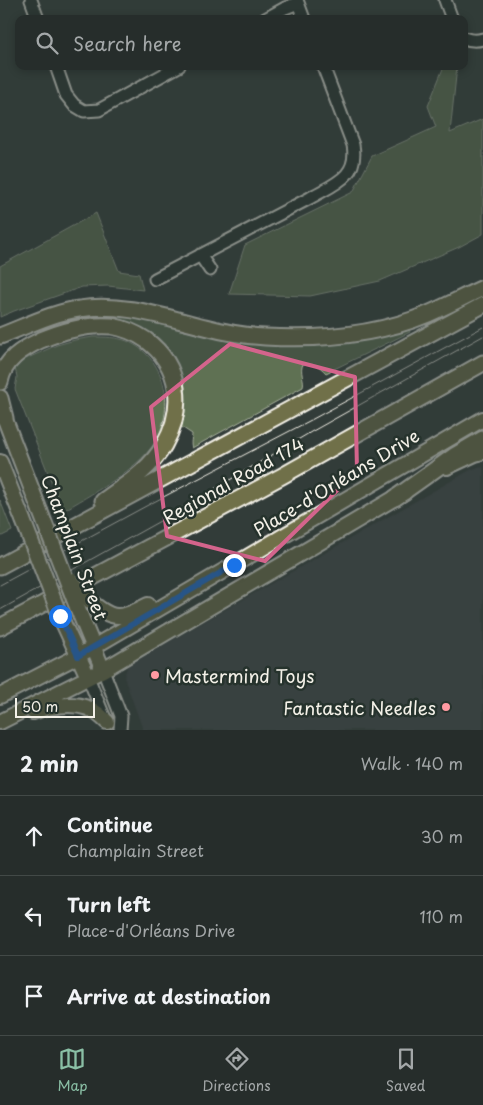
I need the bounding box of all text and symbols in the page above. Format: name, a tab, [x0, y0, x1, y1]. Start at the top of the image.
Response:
search box	[15, 15, 468, 70]
icon: search	[33, 29, 61, 57]
text: Search here	[73, 29, 182, 57]
street label: Place-d'Orléans Drive	[248, 422, 424, 542]
street label: Regional Road 174	[157, 430, 309, 530]
street label: Champlain Street	[35, 470, 115, 624]
route end	[223, 554, 246, 577]
route start	[49, 605, 72, 628]
place label: Mastermind Toys	[165, 662, 315, 689]
marker: Mastermind Toys	[149, 669, 161, 681]
place label: Fantastic Needles	[283, 694, 436, 721]
scale bar	[15, 695, 95, 718]
text: 50 m	[22, 696, 58, 717]
marker: Fantastic Needles	[440, 701, 452, 713]
text: 2 min	[20, 747, 79, 779]
text: Walk · 140 m	[361, 751, 463, 775]
text: Continue	[67, 810, 153, 838]
icon: ahead	[20, 822, 48, 850]
text: 30 m	[421, 824, 463, 848]
text: Champlain Street	[67, 838, 204, 862]
text: Turn left	[67, 890, 151, 918]
icon: left	[20, 902, 48, 930]
text: 110 m	[420, 904, 463, 928]
text: Place-d'Orléans Drive	[67, 918, 235, 942]
icon: arrive	[20, 982, 48, 1010]
text: Arrive at destination	[67, 982, 271, 1010]
tab: Map	[58, 1045, 87, 1096]
tab: Directions	[203, 1045, 271, 1096]
tab: Saved	[386, 1045, 425, 1096]

